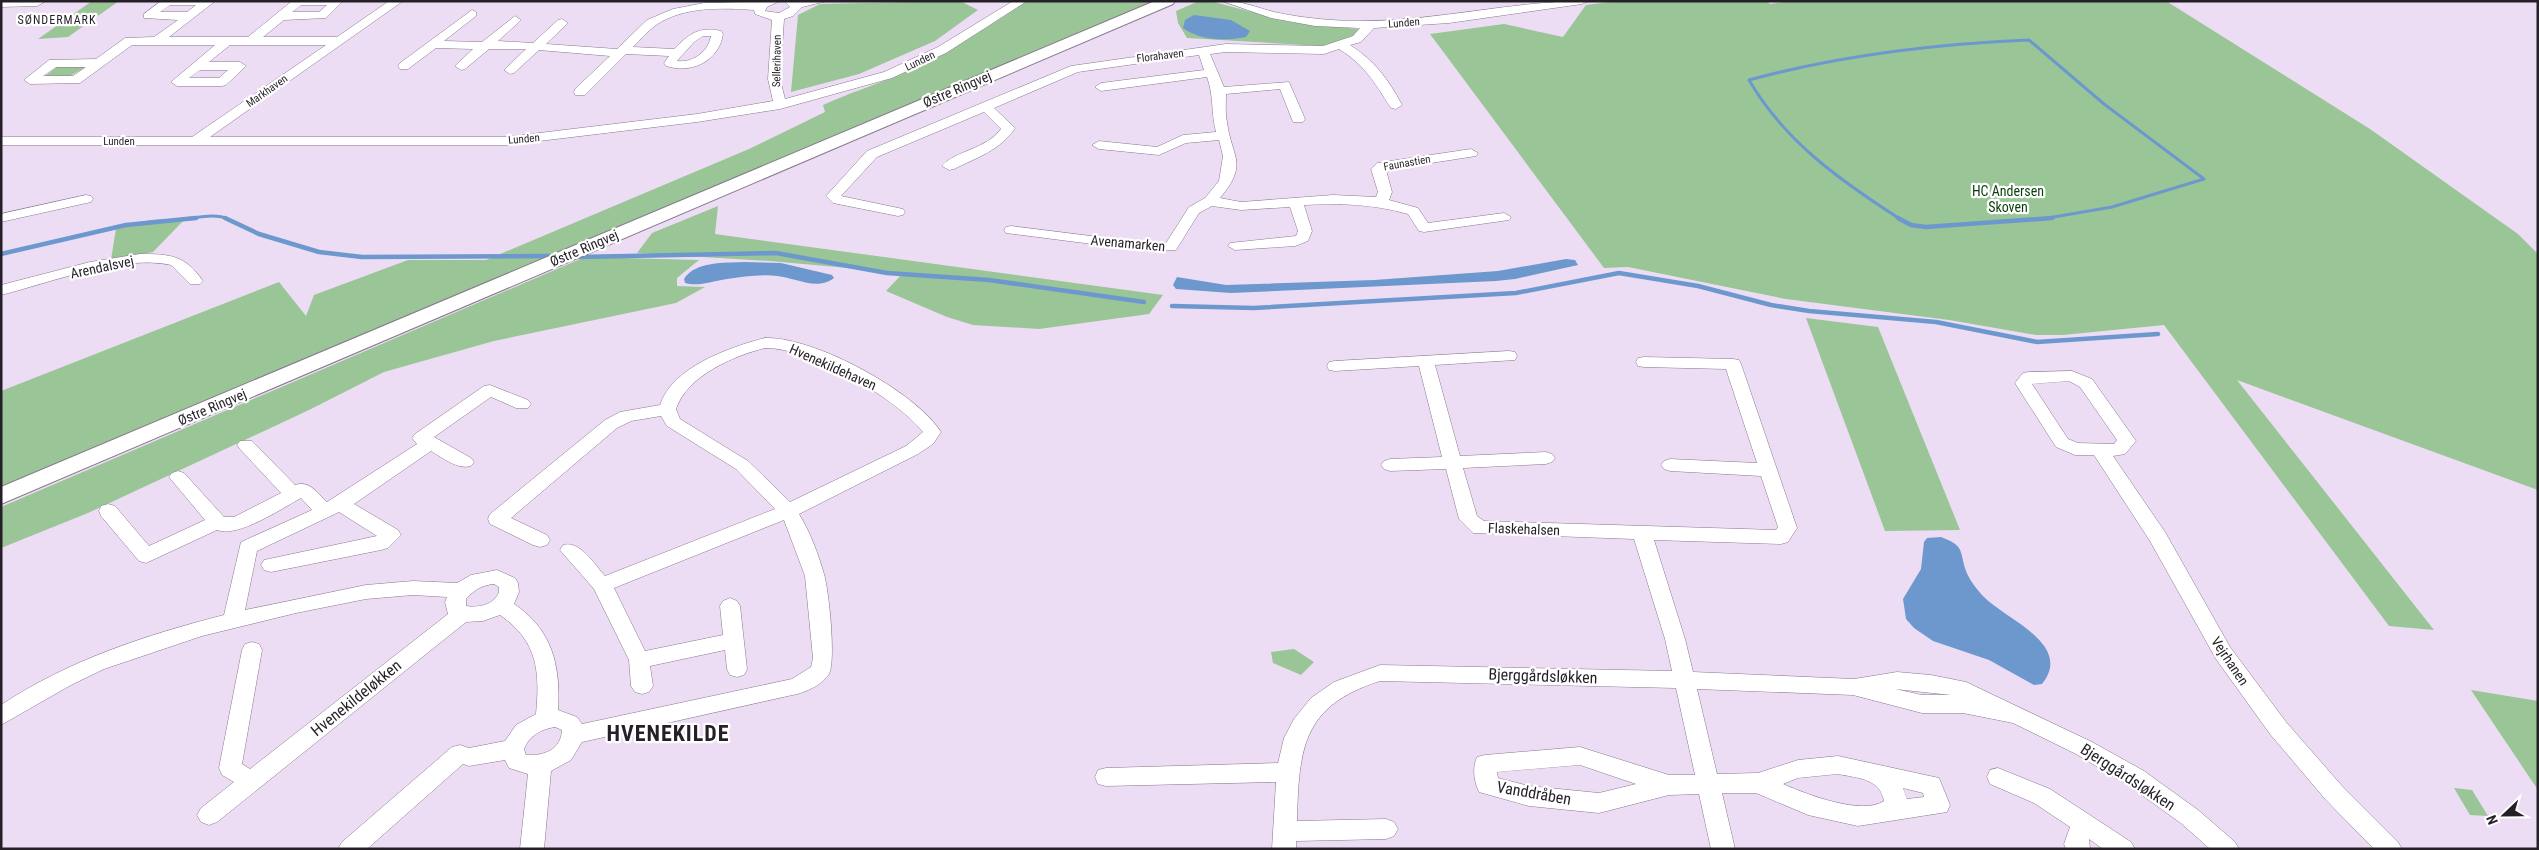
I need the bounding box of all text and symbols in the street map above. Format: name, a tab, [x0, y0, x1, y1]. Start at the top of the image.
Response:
district label: SØNDERMARK	[17, 13, 97, 27]
street label: Lunden	[1388, 15, 1420, 31]
street label: Sellerihaven	[770, 35, 784, 87]
street label: Florahaven	[1136, 47, 1184, 65]
street label: Lunden	[903, 48, 937, 74]
street label: Østre Ringvej	[920, 67, 994, 111]
street label: Markhaven	[244, 72, 290, 110]
street label: Lunden	[508, 131, 540, 147]
street label: Lunden	[103, 135, 135, 148]
street label: Faunastien	[1382, 152, 1432, 174]
park label: HC Andersen Skoven	[1972, 183, 2044, 215]
street label: Østre Ringvej	[547, 226, 621, 270]
street label: Avenamarken	[1090, 232, 1166, 254]
street label: Arendalsvej	[69, 252, 135, 282]
street label: Hvenekildehaven	[787, 341, 879, 393]
street label: Østre Ringvej	[175, 385, 249, 429]
street label: Flaskehalsen	[1488, 520, 1560, 538]
street label: Vejrhanen	[2208, 634, 2252, 688]
street label: Hvenekildeløkken	[307, 656, 405, 740]
street label: Bjerggårdsløkken	[1488, 665, 1598, 687]
district label: HVENEKILDE	[606, 721, 730, 746]
street label: Bjerggårdsløkken	[2077, 739, 2179, 815]
street label: Vanddråben	[1495, 777, 1573, 809]
north arrow	[2479, 790, 2529, 840]
text: N	[2483, 813, 2501, 827]

